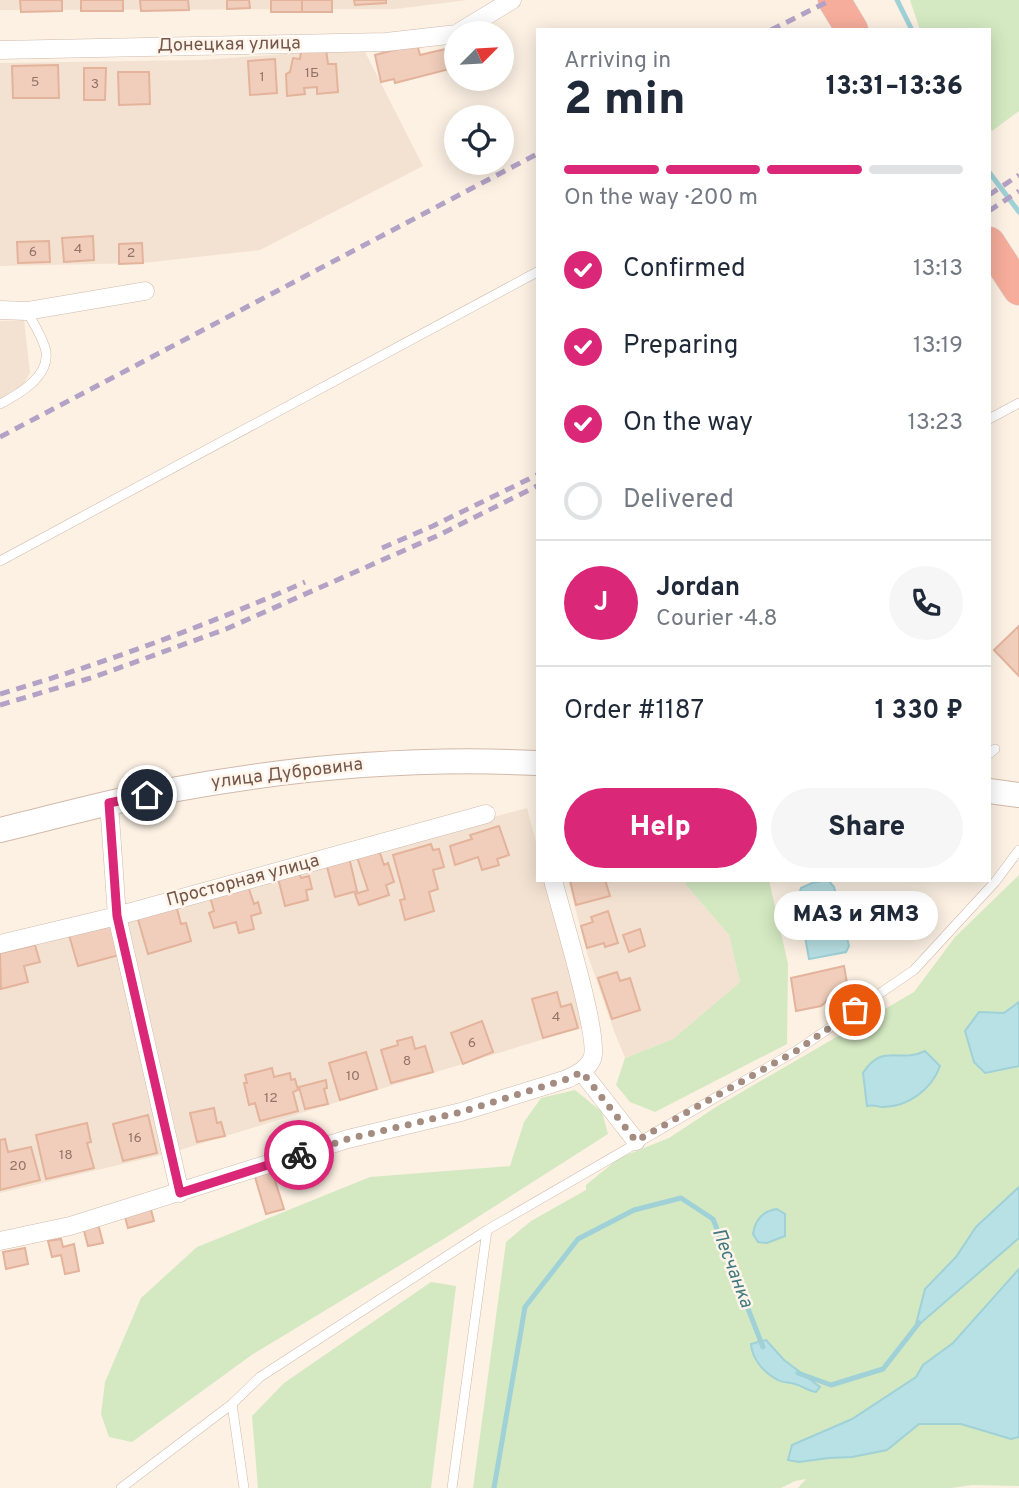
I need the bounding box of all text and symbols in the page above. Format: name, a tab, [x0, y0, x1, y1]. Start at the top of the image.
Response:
north arrow	[444, 21, 514, 91]
map controls	[444, 21, 514, 175]
street label: Донецкая улица	[157, 32, 301, 58]
text: Arriving in	[564, 47, 671, 76]
house number: 1Б	[305, 65, 319, 82]
house number: 1	[259, 69, 265, 86]
text: 13:31–13:36	[826, 71, 963, 104]
text: 2 min	[564, 72, 686, 131]
house number: 5	[31, 74, 39, 91]
house number: 3	[91, 76, 99, 93]
button: locate	[444, 105, 514, 175]
text: On the way · 200 m	[564, 184, 758, 213]
house number: 4	[74, 241, 82, 258]
house number: 6	[29, 244, 37, 261]
house number: 2	[127, 245, 135, 262]
icon: check	[564, 251, 602, 289]
text: Confirmed	[623, 253, 746, 286]
text: 13:13	[913, 255, 963, 284]
icon: check	[564, 328, 602, 366]
text: Preparing	[623, 330, 738, 363]
text: 13:19	[913, 332, 963, 361]
icon: check	[564, 405, 602, 443]
text: On the way	[623, 407, 753, 440]
text: 13:23	[907, 409, 963, 438]
text: Delivered	[623, 484, 734, 517]
button: phone	[889, 566, 963, 640]
text: Jordan	[656, 572, 740, 605]
text: J	[594, 587, 608, 620]
text: Courier · 4.8	[656, 605, 777, 634]
text: Order #1187	[564, 695, 704, 728]
text: 1 330 ₽	[875, 695, 963, 728]
street label: улица Дубровина	[210, 753, 364, 795]
pin	[117, 765, 177, 825]
icon: home	[128, 776, 166, 814]
button: Help	[564, 788, 757, 868]
button: Share	[771, 788, 963, 868]
street label: Просторная улица	[164, 850, 322, 912]
callout: МАЗ и ЯМЗ	[773, 891, 937, 940]
text: МАЗ и ЯМЗ	[793, 901, 919, 930]
pin	[825, 980, 885, 1040]
icon: bag	[836, 991, 874, 1029]
house number: 4	[552, 1009, 560, 1026]
house number: 6	[468, 1035, 476, 1052]
house number: 8	[403, 1053, 411, 1070]
house number: 10	[346, 1068, 360, 1085]
house number: 12	[264, 1090, 278, 1107]
courier	[264, 1120, 334, 1190]
house number: 16	[128, 1130, 142, 1147]
icon: bike	[280, 1136, 318, 1174]
house number: 18	[59, 1147, 73, 1164]
house number: 20	[9, 1158, 27, 1175]
water label: Песчанка	[706, 1225, 758, 1311]

